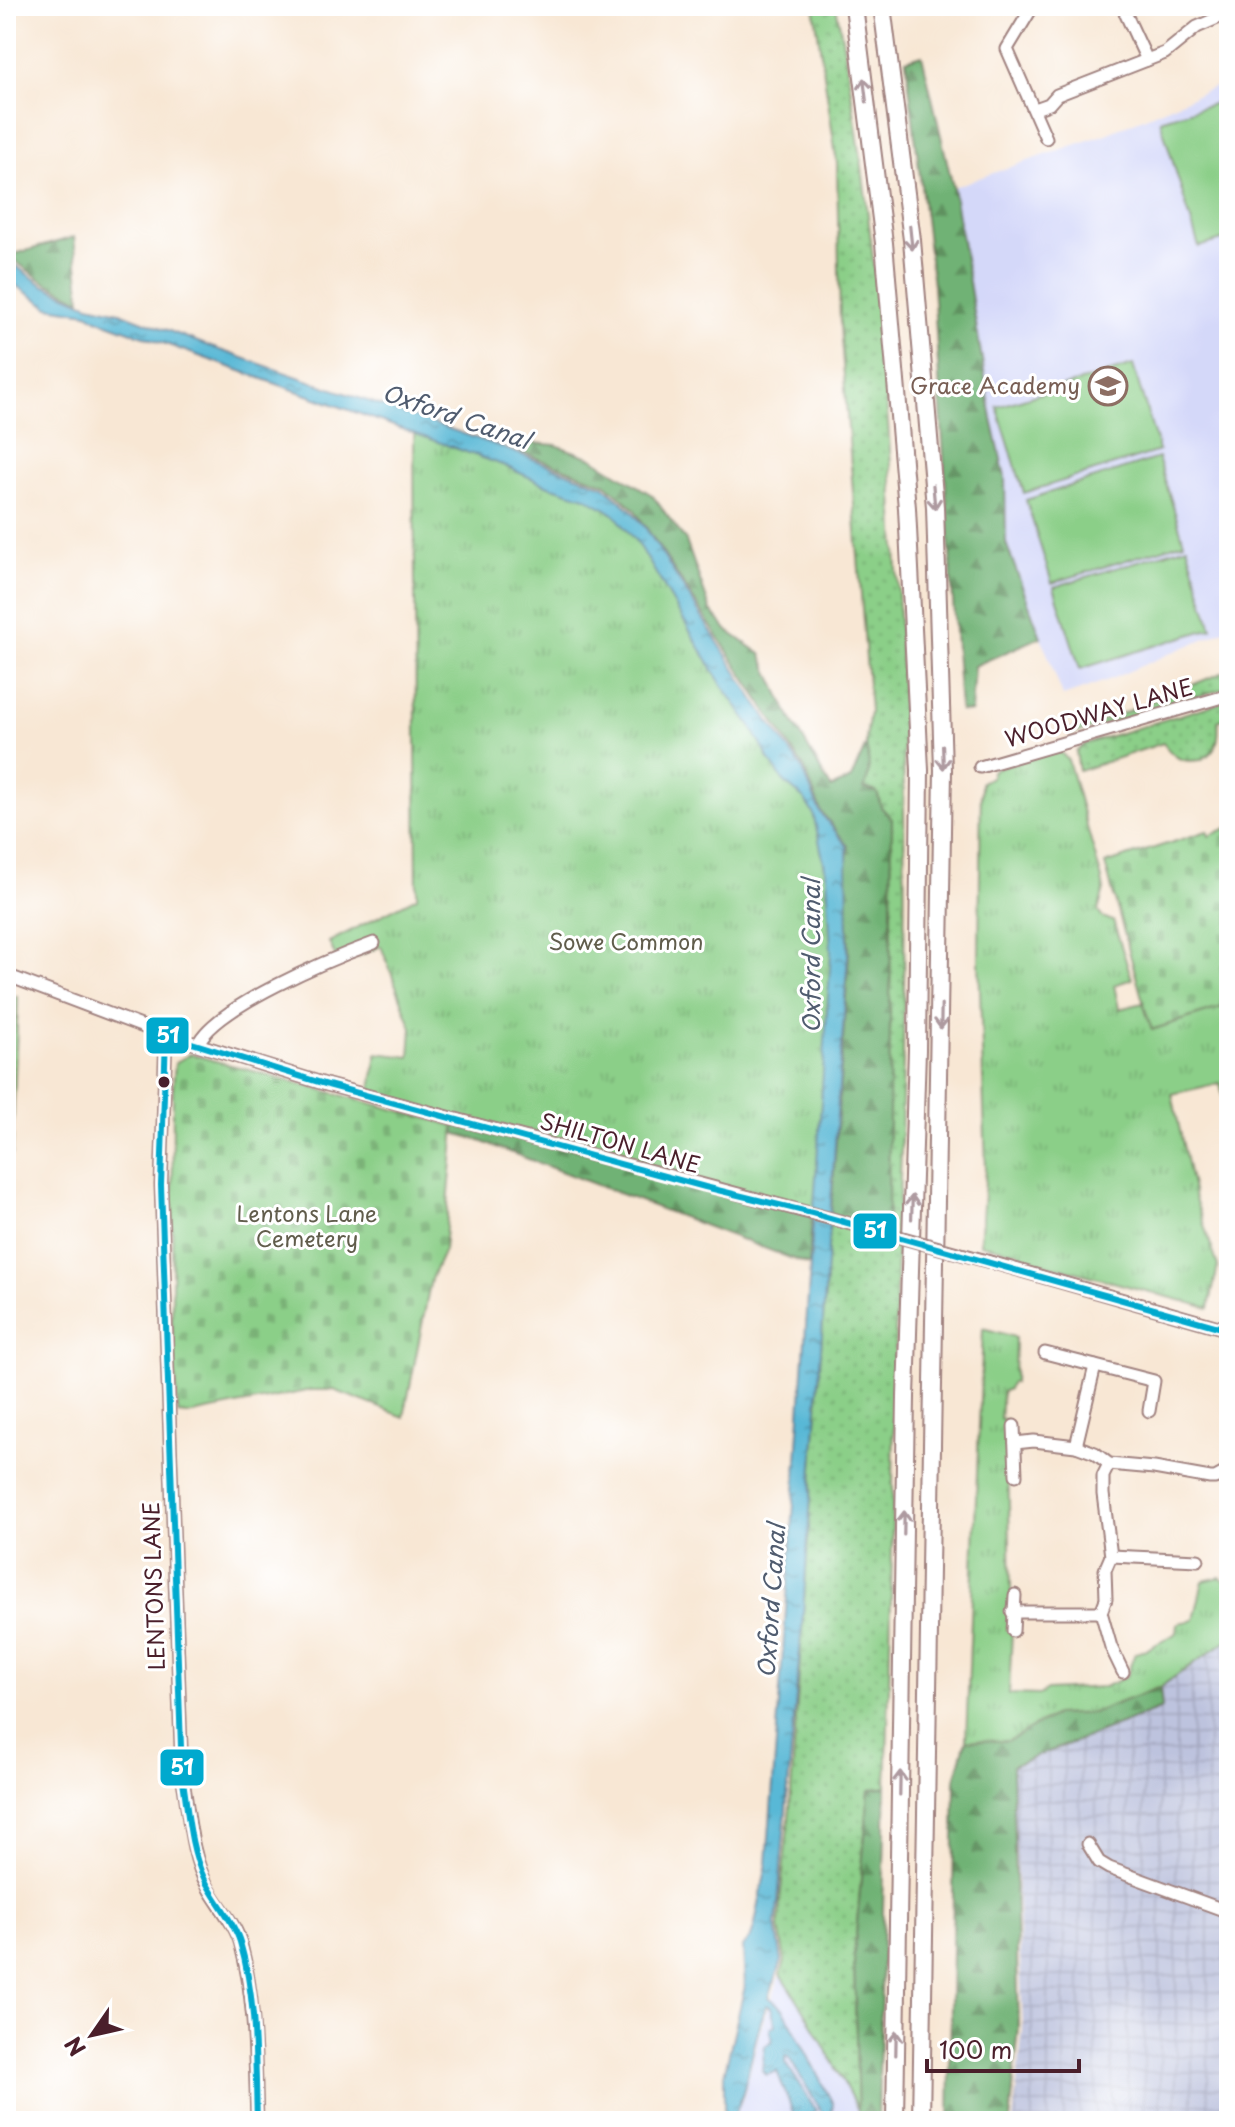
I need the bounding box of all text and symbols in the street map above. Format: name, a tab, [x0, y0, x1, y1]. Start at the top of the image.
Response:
one-way arrow	[857, 78, 872, 104]
one-way arrow	[904, 224, 919, 251]
school or university icon: Grace Academy	[1087, 365, 1129, 407]
place label: Grace Academy	[910, 368, 1080, 401]
water label: Oxford Canal	[378, 373, 539, 458]
one-way arrow	[927, 483, 942, 510]
street label: WOODWAY LANE	[1001, 669, 1196, 754]
one-way arrow	[935, 743, 950, 770]
water label: Oxford Canal	[792, 875, 828, 1033]
park label: Sowe Common	[548, 924, 704, 957]
one-way arrow	[933, 1003, 949, 1030]
line badge: 51	[145, 1016, 190, 1055]
text: 51	[156, 1017, 180, 1050]
unlabelled marker	[156, 1074, 172, 1090]
street label: SHILTON LANE	[536, 1103, 704, 1180]
one-way arrow	[904, 1194, 919, 1221]
park label: Lentons Lane Cemetery	[237, 1196, 377, 1254]
line badge: 51	[852, 1212, 898, 1250]
text: 51	[863, 1212, 887, 1245]
street label: LENTONS LANE	[133, 1501, 172, 1671]
one-way arrow	[896, 1510, 912, 1537]
water label: Oxford Canal	[747, 1519, 794, 1679]
line badge: 51	[159, 1748, 205, 1787]
text: 51	[170, 1749, 194, 1782]
one-way arrow	[892, 1770, 908, 1797]
north arrow	[52, 1995, 132, 2075]
scale bar	[927, 2023, 1079, 2073]
one-way arrow	[889, 2030, 904, 2057]
text: N	[56, 2031, 93, 2063]
text: 100 m	[939, 2031, 1012, 2067]

